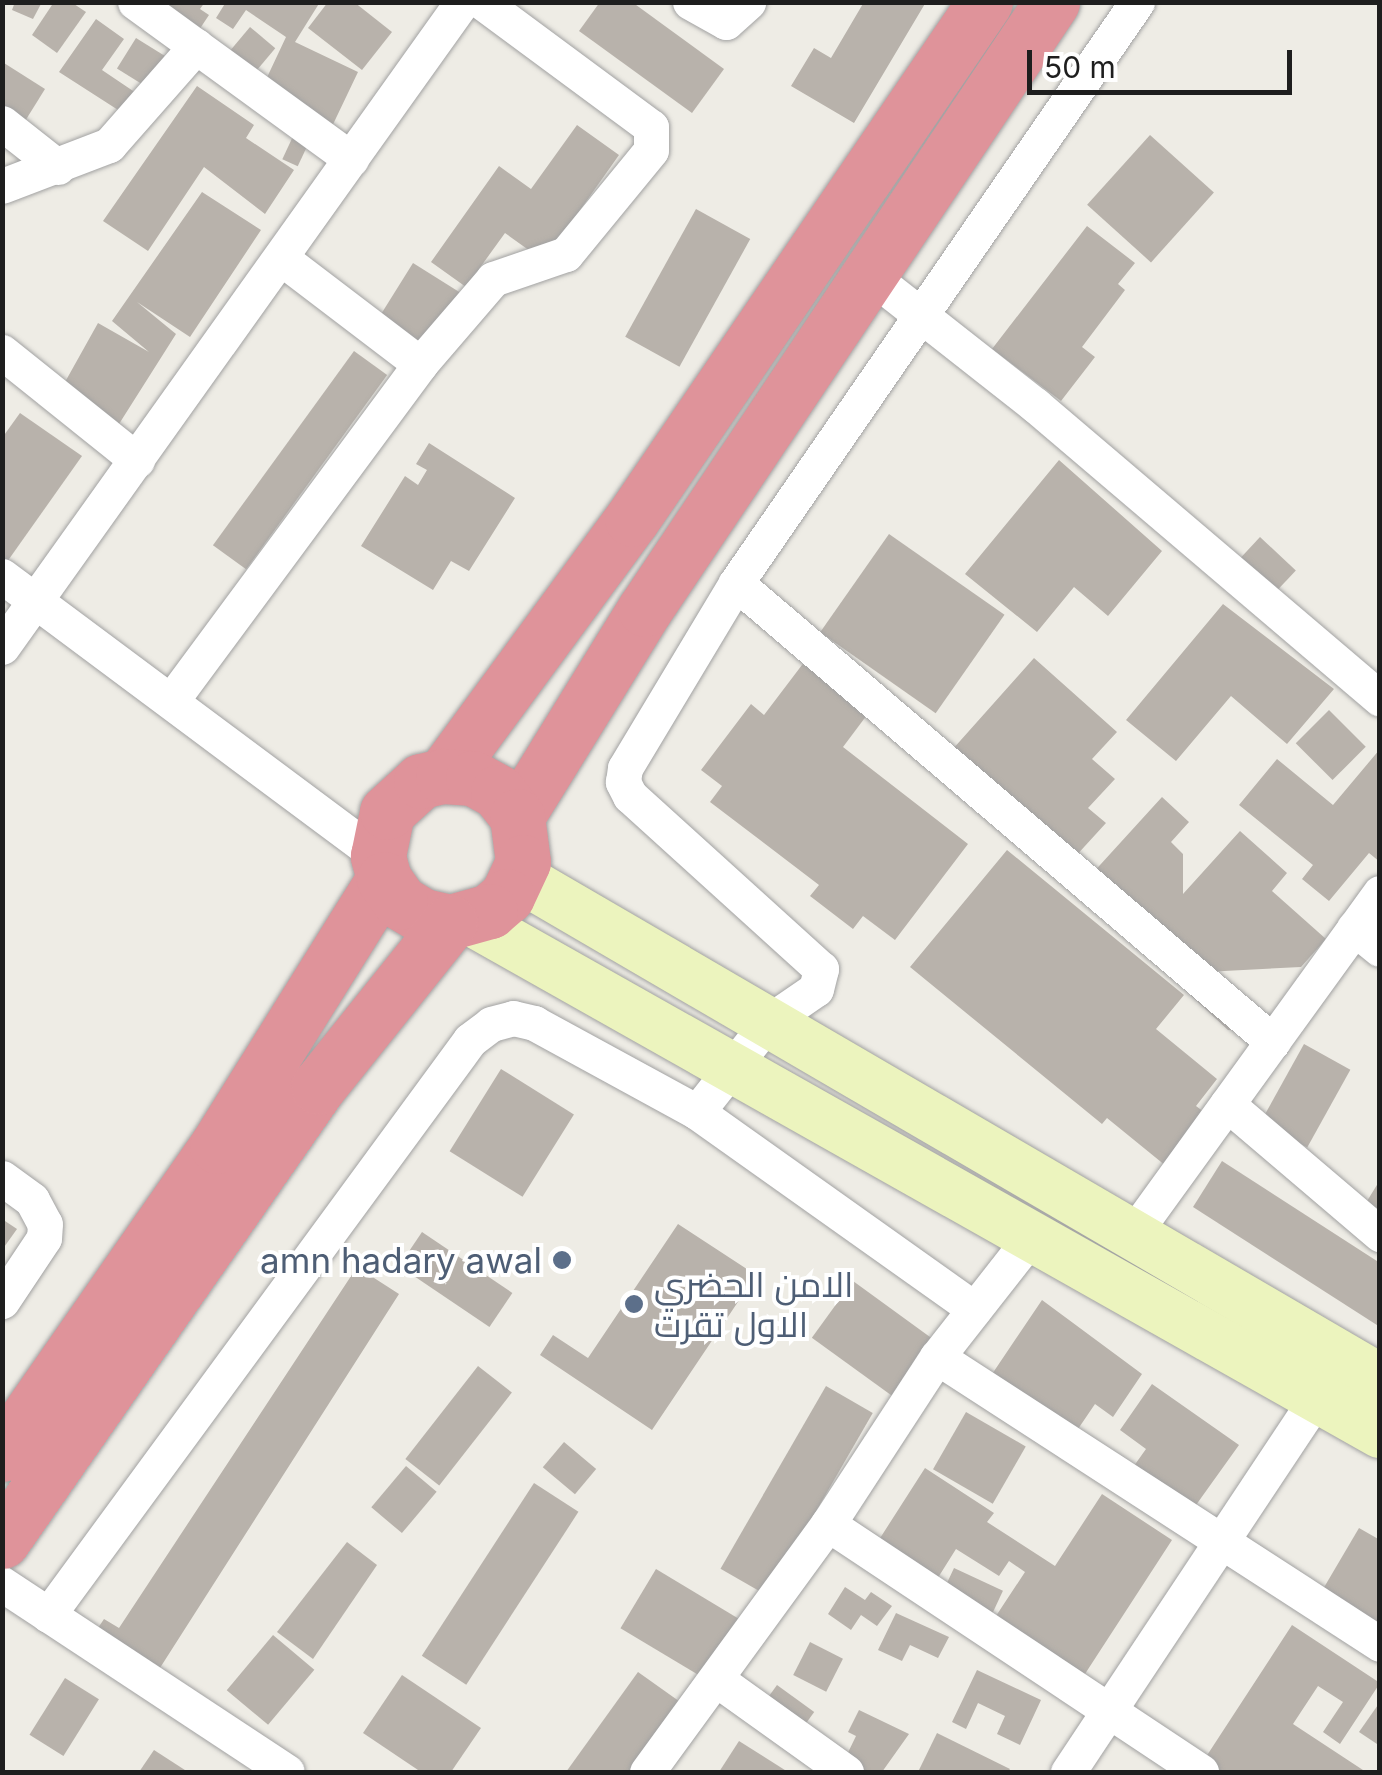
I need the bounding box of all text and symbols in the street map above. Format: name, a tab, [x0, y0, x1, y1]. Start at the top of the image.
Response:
scale bar	[1032, 30, 1297, 92]
text: 50 m	[1044, 49, 1116, 85]
place label: amn hadary awal	[260, 1239, 542, 1281]
marker: amn hadary awal	[551, 1249, 573, 1271]
place label: الامن الحضري الاول تقرت	[654, 1263, 853, 1345]
marker: الامن الحضري الاول تقرت	[623, 1293, 645, 1315]

